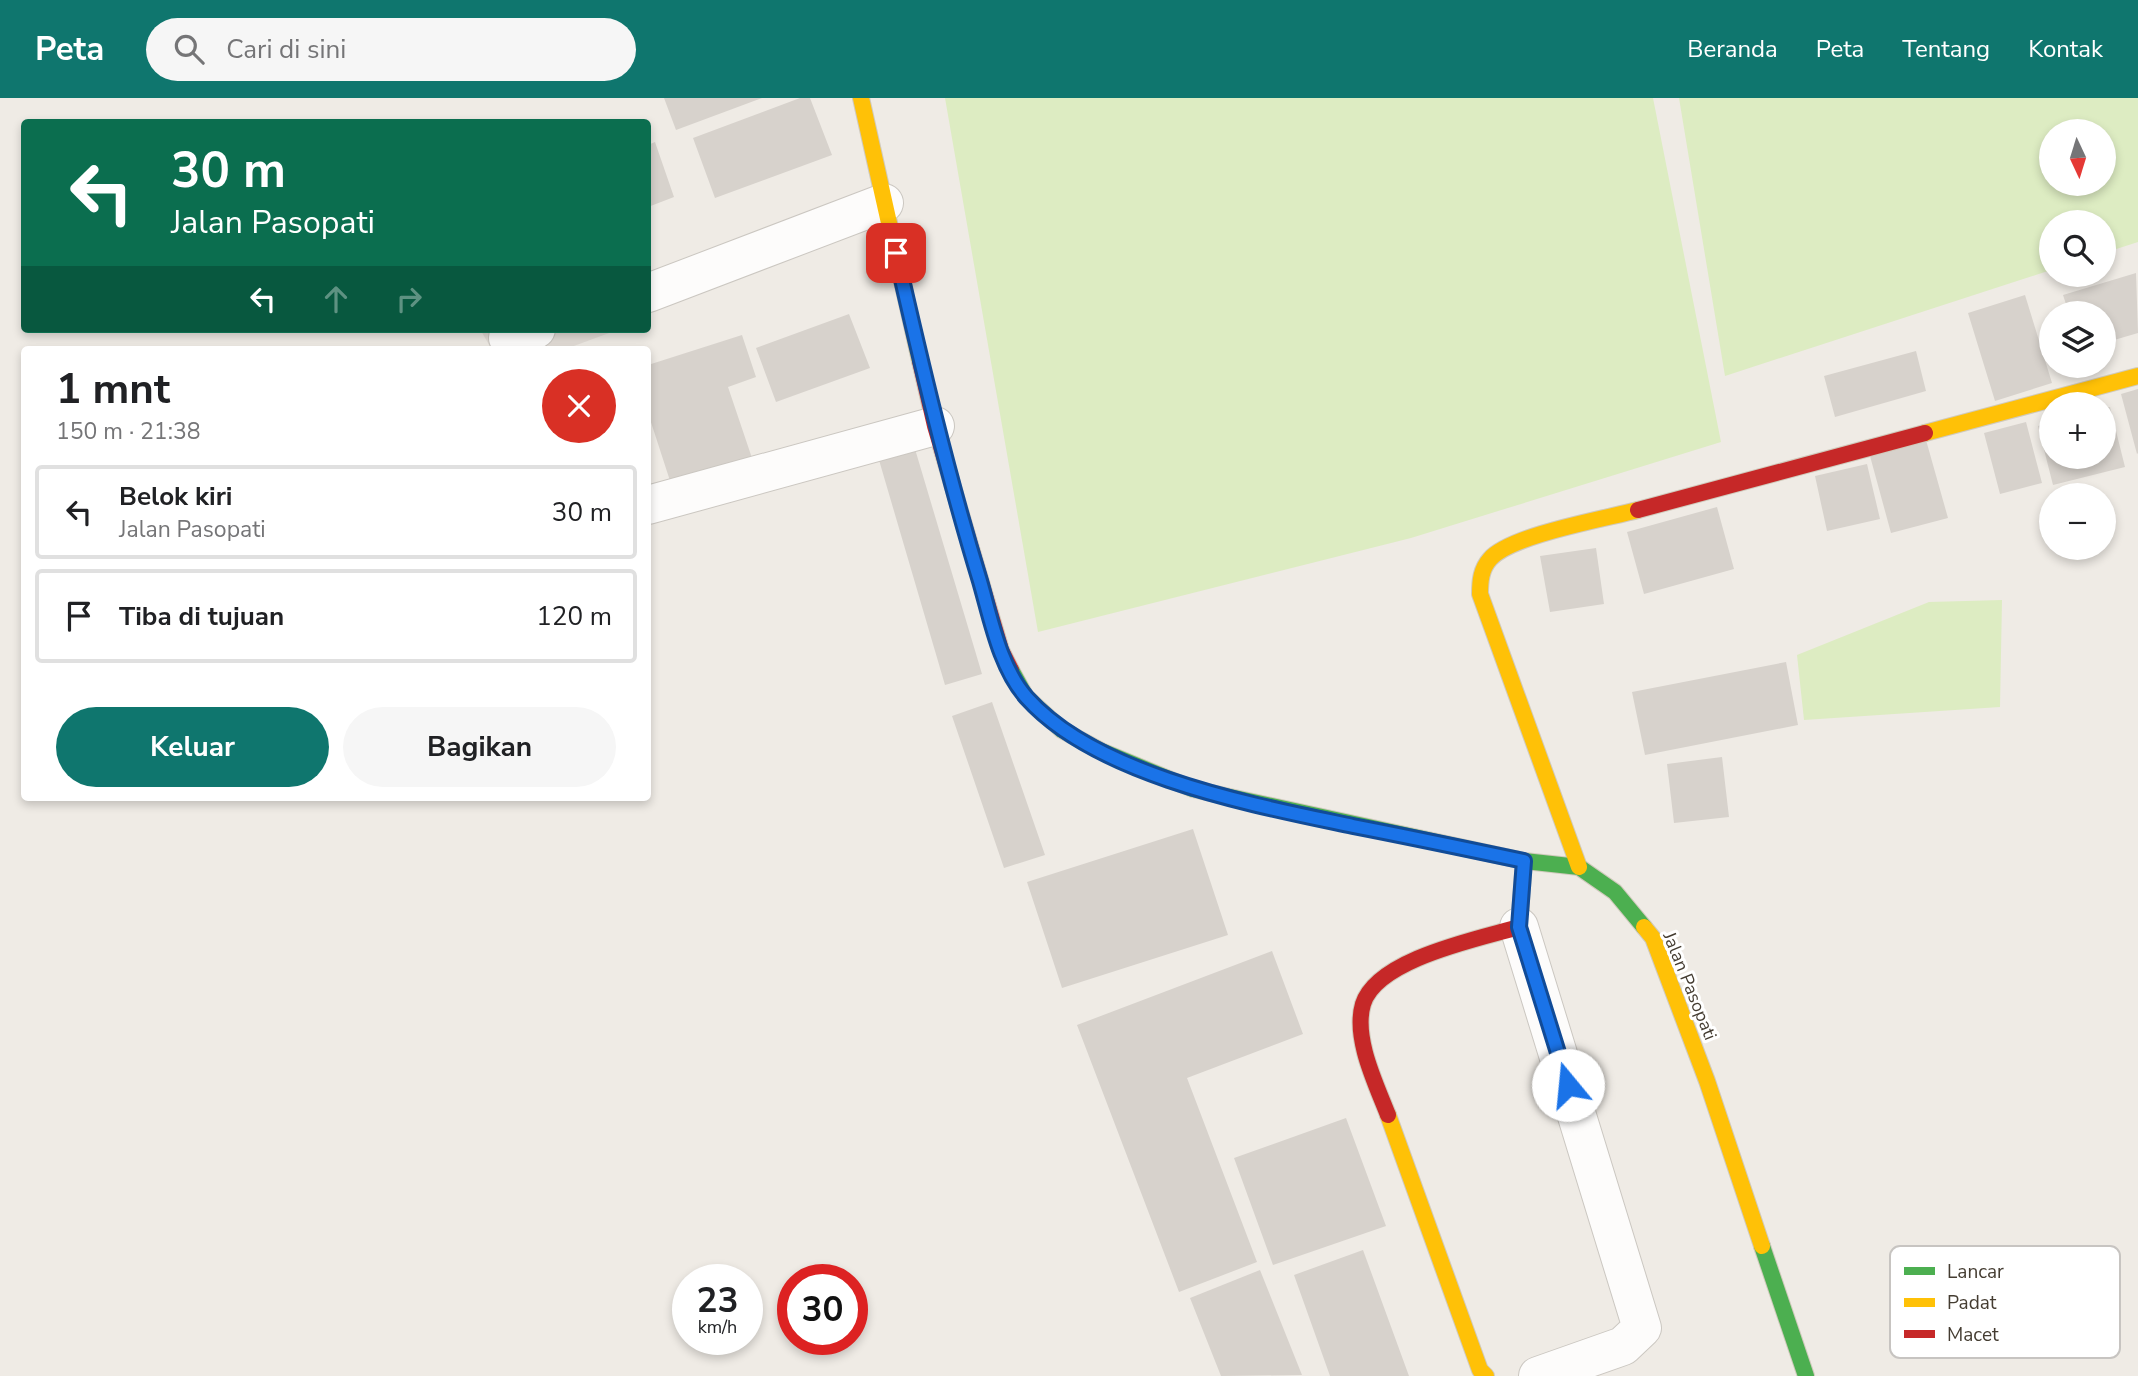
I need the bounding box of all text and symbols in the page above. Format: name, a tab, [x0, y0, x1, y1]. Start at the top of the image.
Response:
search box	[146, 18, 636, 81]
text: Peta	[35, 27, 104, 72]
icon: search	[170, 30, 208, 68]
text: Cari di sini	[226, 32, 346, 67]
text: Beranda	[1687, 33, 1778, 65]
text: Peta	[1816, 33, 1864, 65]
text: Tentang	[1902, 33, 1990, 65]
text: Kontak	[2028, 33, 2103, 65]
north arrow	[2039, 119, 2116, 196]
map controls	[2039, 119, 2116, 560]
text: 30 m	[171, 137, 286, 204]
icon: left	[56, 147, 147, 238]
text: Jalan Pasopati	[171, 201, 375, 244]
button: search	[2039, 210, 2116, 287]
pin	[866, 223, 926, 283]
icon: arrive	[877, 234, 915, 272]
icon: left	[244, 280, 282, 318]
icon: ahead	[317, 280, 355, 318]
icon: right	[390, 280, 428, 318]
button: layers	[2039, 301, 2116, 378]
text: 1 mnt	[56, 361, 170, 418]
button: close	[542, 369, 616, 443]
button: +	[2039, 392, 2116, 469]
text: 150 m · 21:38	[56, 416, 201, 447]
text: Belok kiri	[119, 479, 232, 514]
button: −	[2039, 483, 2116, 560]
icon: left	[60, 493, 98, 531]
text: 30 m	[552, 495, 612, 530]
text: Jalan Pasopati	[119, 514, 266, 545]
icon: arrive	[60, 597, 98, 635]
text: Tiba di tujuan	[119, 599, 284, 634]
text: 120 m	[536, 599, 612, 634]
button: Keluar	[56, 707, 329, 787]
button: Bagikan	[343, 707, 616, 787]
street label: Jalan Pasopati	[1657, 927, 1723, 1044]
position arrow	[1531, 1048, 1605, 1122]
legend	[1890, 1246, 2120, 1358]
text: Lancar	[1947, 1259, 2004, 1285]
speed limit sign: 30	[777, 1264, 868, 1355]
text: 23	[696, 1277, 739, 1324]
text: Padat	[1947, 1290, 1997, 1316]
text: km/h	[698, 1315, 737, 1339]
text: Macet	[1947, 1322, 1999, 1348]

